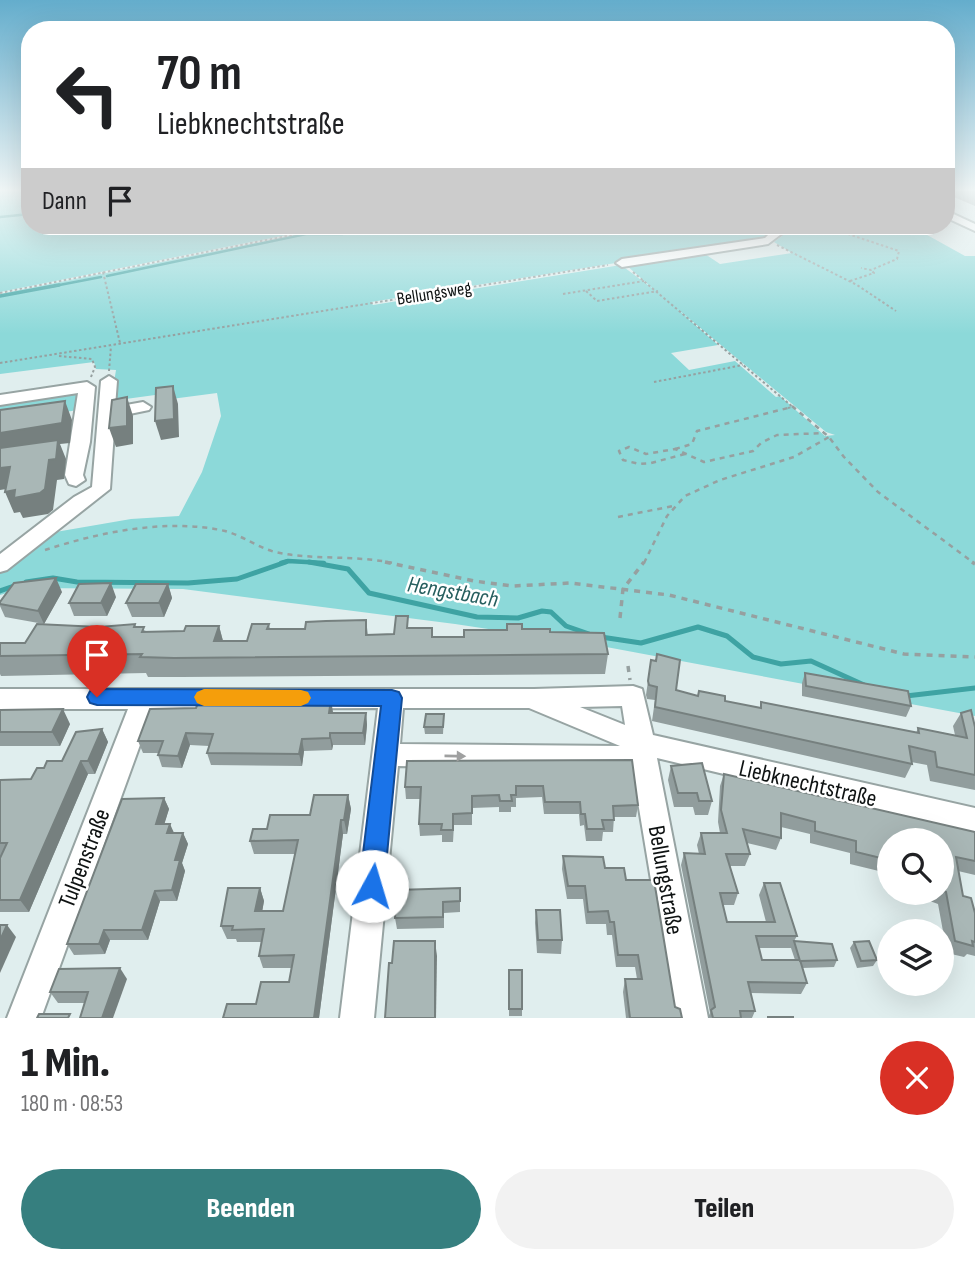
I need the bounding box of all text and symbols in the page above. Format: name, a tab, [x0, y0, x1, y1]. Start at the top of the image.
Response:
text: 70 m	[157, 45, 242, 104]
icon: left	[42, 49, 133, 140]
text: Liebknechtstraße	[157, 105, 345, 144]
icon: arrive	[101, 182, 139, 220]
text: Dann	[42, 186, 87, 217]
street label: Bellungsweg	[395, 277, 473, 310]
water label: Hengstbach	[405, 570, 501, 614]
pin	[67, 625, 127, 697]
icon: arrive	[78, 636, 116, 674]
one-way arrow	[444, 750, 466, 762]
street label: Liebknechtstraße	[736, 754, 880, 813]
street label: Tulpenstraße	[52, 805, 117, 912]
street label: Bellungstraße	[642, 823, 689, 937]
map controls	[877, 828, 954, 996]
button: search	[877, 828, 954, 905]
position arrow	[335, 849, 409, 923]
button: layers	[877, 919, 954, 996]
text: 1 Min.	[21, 1038, 110, 1089]
button: close	[880, 1041, 954, 1115]
text: 180 m · 08:53	[21, 1090, 123, 1118]
button: Beenden	[21, 1169, 481, 1249]
button: Teilen	[495, 1169, 954, 1249]

